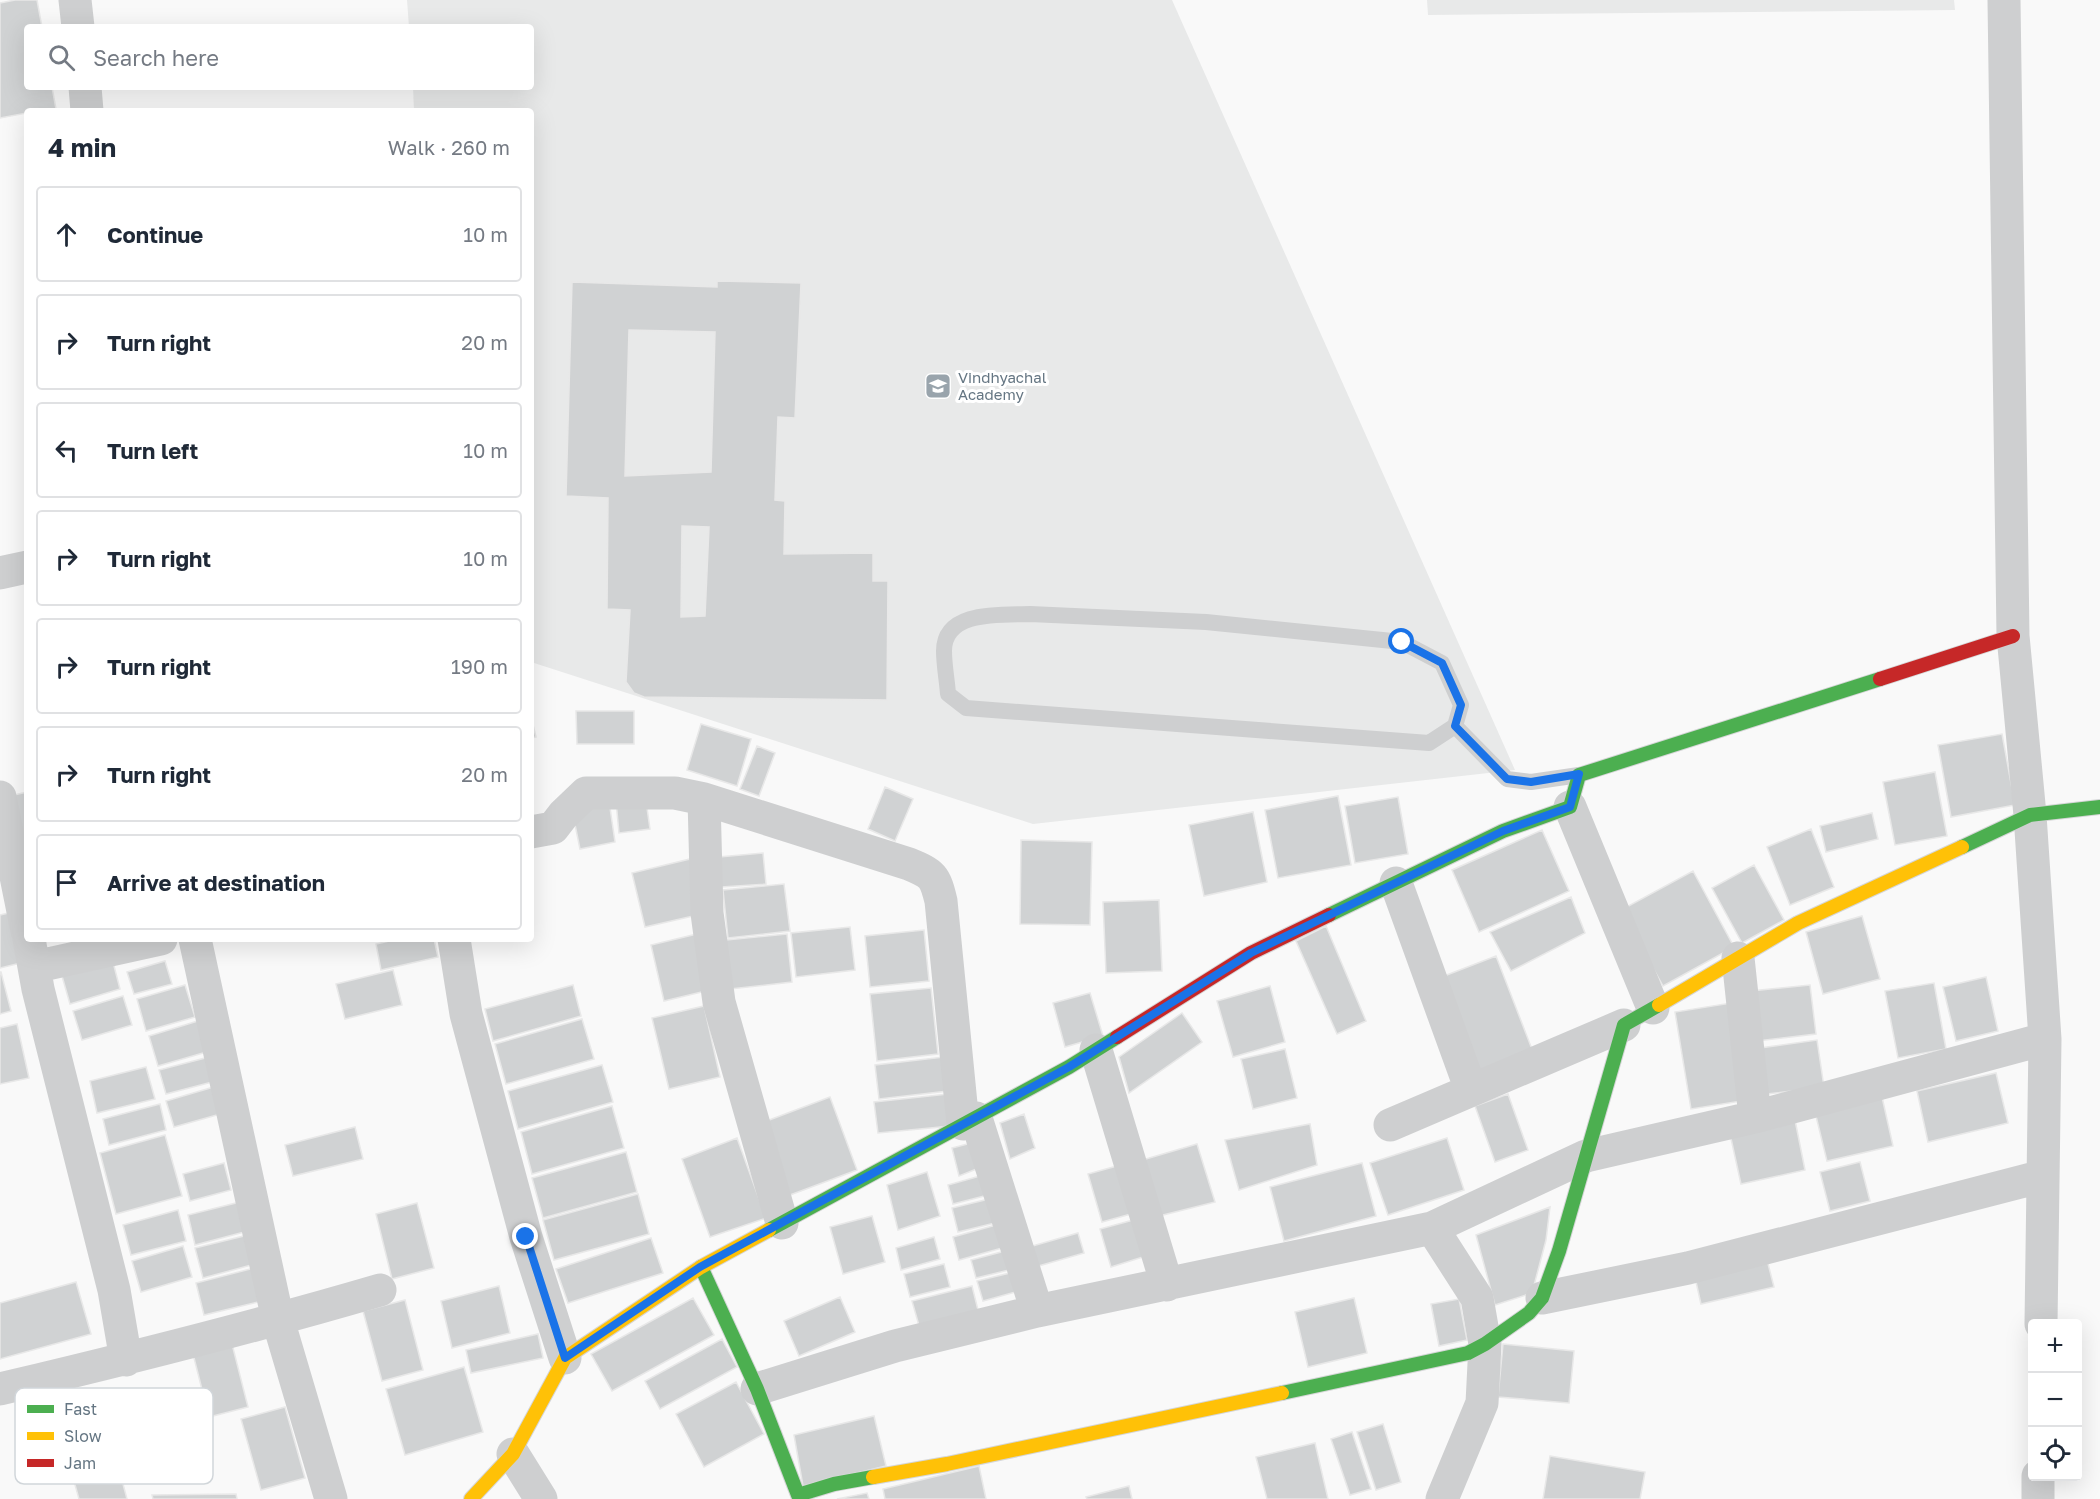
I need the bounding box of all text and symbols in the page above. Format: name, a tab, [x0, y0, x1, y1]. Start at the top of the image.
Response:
search box	[24, 24, 534, 90]
icon: search	[45, 41, 78, 74]
text: Search here	[93, 44, 219, 71]
text: 4 min	[48, 132, 116, 163]
text: Walk · 260 m	[388, 135, 510, 159]
icon: ahead	[50, 218, 83, 251]
text: Continue	[107, 221, 203, 248]
text: 10 m	[463, 222, 508, 246]
icon: right	[50, 326, 83, 359]
text: Turn right	[107, 329, 211, 356]
text: 20 m	[461, 330, 508, 354]
place label: Vindhyachal Academy	[958, 368, 1047, 403]
school or university icon: Vindhyachal Academy	[923, 371, 953, 401]
icon: left	[50, 434, 83, 467]
text: Turn left	[107, 437, 198, 464]
text: 10 m	[463, 438, 508, 462]
icon: right	[50, 542, 83, 575]
text: Turn right	[107, 545, 211, 572]
text: 10 m	[463, 546, 508, 570]
route start	[1388, 628, 1414, 654]
icon: right	[50, 650, 83, 683]
text: Turn right	[107, 653, 211, 680]
text: 190 m	[451, 654, 508, 678]
icon: right	[50, 758, 83, 791]
text: Turn right	[107, 761, 211, 788]
text: 20 m	[461, 762, 508, 786]
icon: arrive	[50, 866, 83, 899]
text: Arrive at destination	[107, 869, 325, 896]
route end	[512, 1223, 538, 1249]
map controls	[2028, 1319, 2082, 1481]
button: +	[2028, 1319, 2082, 1373]
button: −	[2028, 1373, 2082, 1427]
legend	[15, 1388, 213, 1484]
text: Fast	[64, 1399, 97, 1419]
text: Slow	[64, 1426, 102, 1446]
button: locate	[2028, 1427, 2082, 1481]
text: Jam	[64, 1453, 96, 1473]

